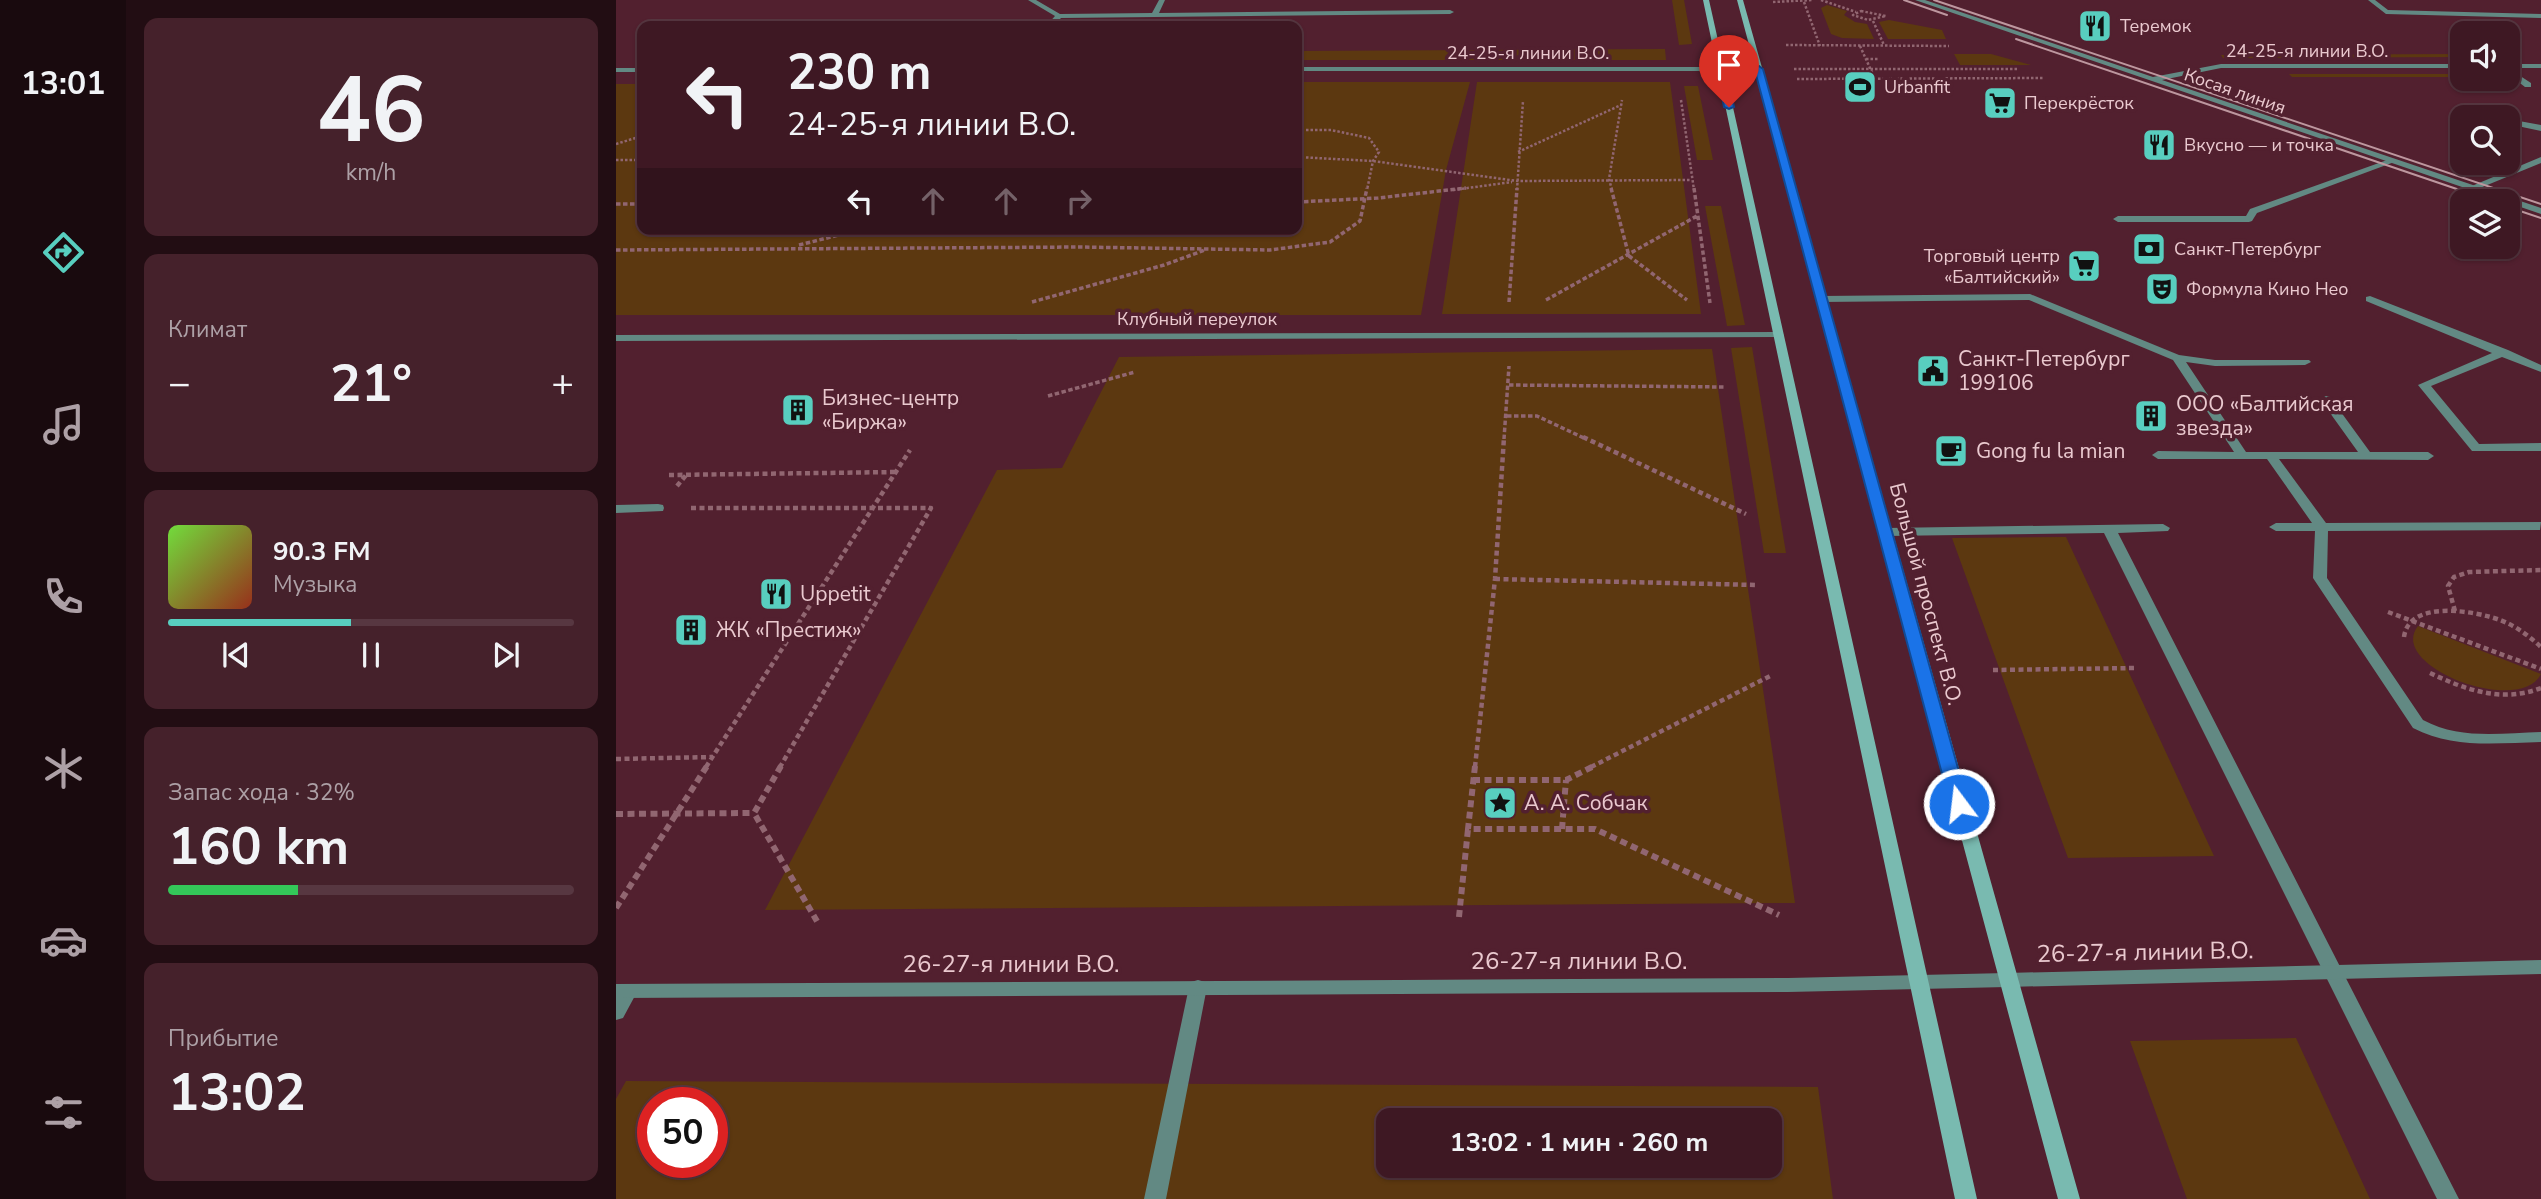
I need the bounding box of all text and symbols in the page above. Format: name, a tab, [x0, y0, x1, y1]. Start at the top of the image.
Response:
restaurant icon: Теремок	[2076, 7, 2114, 45]
place label: Теремок	[2120, 14, 2192, 38]
map controls	[2450, 21, 2520, 259]
button: sound	[2450, 21, 2520, 91]
pin	[1699, 35, 1759, 107]
text: 230 m	[787, 39, 931, 106]
street label: 24-25-я линии В.О.	[2226, 39, 2388, 63]
street label: 24-25-я линии В.О.	[1447, 41, 1609, 65]
icon: arrive	[1710, 46, 1748, 84]
text: 46	[316, 49, 426, 173]
icon: left	[672, 49, 763, 140]
text: 13:01	[21, 62, 105, 105]
street label: Косая линия	[2181, 62, 2289, 120]
sports icon: Urbanfit	[1841, 68, 1879, 106]
place label: Urbanfit	[1884, 75, 1951, 99]
supermarket icon: Перекрёсток	[1981, 84, 2019, 122]
place label: Перекрёсток	[2024, 91, 2134, 115]
text: 24-25-я линии В.О.	[787, 103, 1076, 146]
button: search	[2450, 105, 2520, 175]
restaurant icon: Вкусно — и точка	[2140, 126, 2178, 164]
place label: Вкусно — и точка	[2184, 133, 2334, 157]
text: km/h	[346, 157, 396, 188]
icon: left	[841, 182, 879, 220]
icon: ahead	[914, 182, 952, 220]
icon: ahead	[987, 182, 1025, 220]
icon: right	[1060, 182, 1098, 220]
button: layers	[2450, 189, 2520, 259]
icon: directions	[39, 228, 88, 277]
bank icon: Санкт-Петербург	[2130, 230, 2168, 268]
place label: Санкт-Петербург	[2174, 237, 2321, 261]
place label: Торговый центр «Балтийский»	[1924, 244, 2060, 289]
supermarket icon: Торговый центр «Балтийский»	[2065, 247, 2103, 285]
theatre icon: Формула Кино Нео	[2143, 270, 2181, 308]
place label: Формула Кино Нео	[2186, 277, 2349, 301]
street label: Клубный переулок	[1117, 307, 1277, 331]
text: Климат	[168, 314, 247, 345]
place label: Санкт-Петербург 199106	[1958, 345, 2130, 397]
text: 21°	[330, 348, 412, 419]
public building icon: Санкт-Петербург 199106	[1914, 352, 1952, 390]
text: −	[168, 358, 191, 409]
text: +	[551, 358, 574, 409]
place label: Бизнес-центр «Биржа»	[822, 384, 959, 436]
place label: ООО «Балтийская звезда»	[2176, 390, 2354, 442]
building icon: Бизнес-центр «Биржа»	[779, 391, 817, 429]
building icon: ООО «Балтийская звезда»	[2132, 397, 2170, 435]
icon: music	[39, 400, 88, 449]
cafe icon: Gong fu la mian	[1932, 432, 1970, 470]
place label: Gong fu la mian	[1976, 437, 2125, 465]
street label: Большой проспект В.О.	[1883, 480, 1969, 708]
text: 90.3 FM	[273, 534, 370, 569]
text: Музыка	[273, 569, 357, 600]
icon: phone	[39, 572, 88, 621]
restaurant icon: Uppetit	[757, 575, 795, 613]
place label: Uppetit	[800, 580, 871, 608]
building icon: ЖК «Престиж»	[672, 611, 710, 649]
place label: ЖК «Престиж»	[716, 616, 861, 644]
icon: previous	[217, 636, 255, 674]
icon: pause	[352, 636, 390, 674]
icon: next	[487, 636, 525, 674]
icon: climate	[39, 744, 88, 793]
position arrow	[1922, 767, 1996, 841]
text: Запас хода · 32%	[168, 777, 355, 808]
place icon: А. А. Собчак	[1481, 784, 1519, 822]
place label: А. А. Собчак	[1524, 789, 1648, 817]
text: 160 km	[168, 811, 349, 882]
icon: car	[39, 916, 88, 965]
street label: 26-27-я линии В.О.	[2036, 934, 2254, 970]
street label: 26-27-я линии В.О.	[1471, 945, 1688, 977]
street label: 26-27-я линии В.О.	[903, 948, 1120, 980]
text: Прибытие	[168, 1023, 278, 1054]
text: 13:02	[168, 1057, 306, 1128]
speed limit sign: 50	[637, 1087, 728, 1178]
icon: filters	[39, 1088, 88, 1137]
text: 13:02 · 1 мин · 260 m	[1450, 1125, 1708, 1160]

